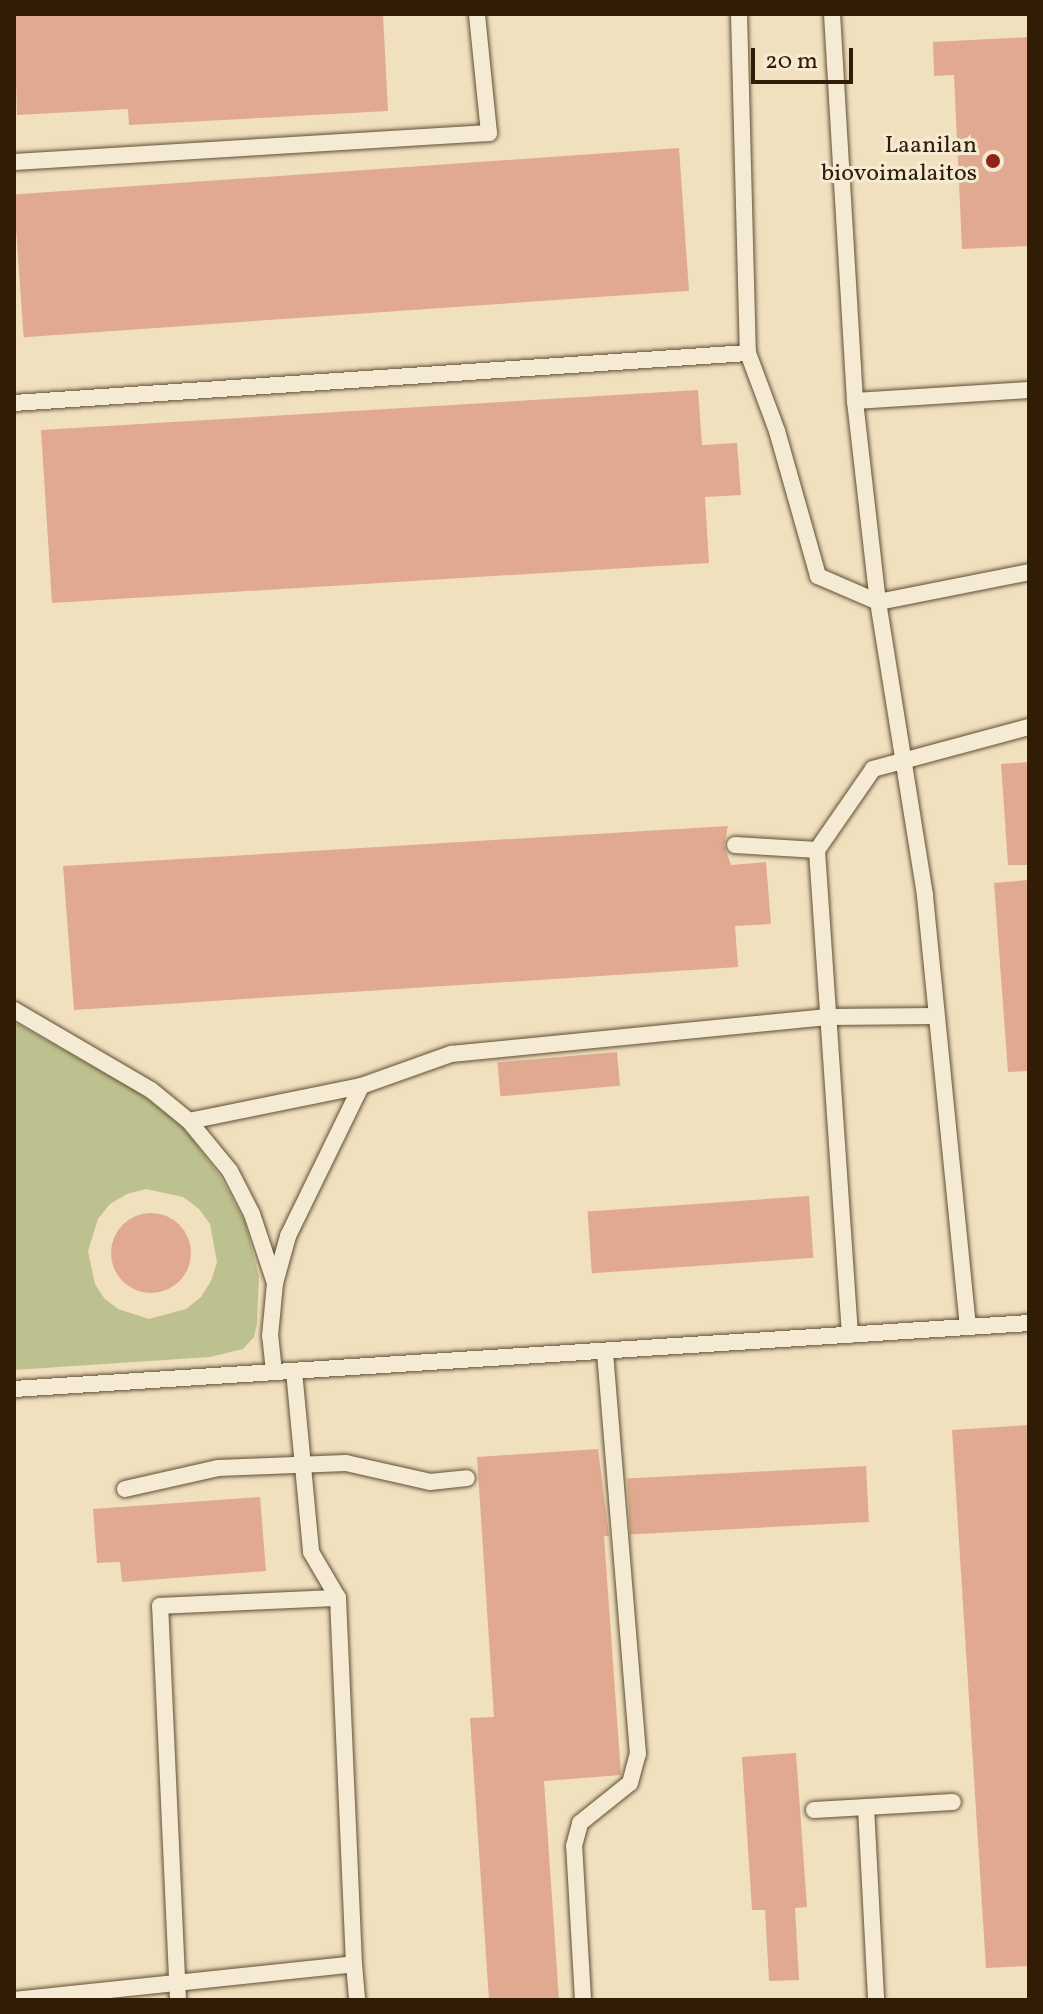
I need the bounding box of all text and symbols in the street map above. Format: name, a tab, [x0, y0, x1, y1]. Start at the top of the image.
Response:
scale bar	[755, 32, 857, 82]
text: 20 m	[765, 45, 818, 79]
place label: Laanilan biovoimalaitos	[821, 133, 977, 189]
marker: Laanilan biovoimalaitos	[984, 152, 1002, 170]

